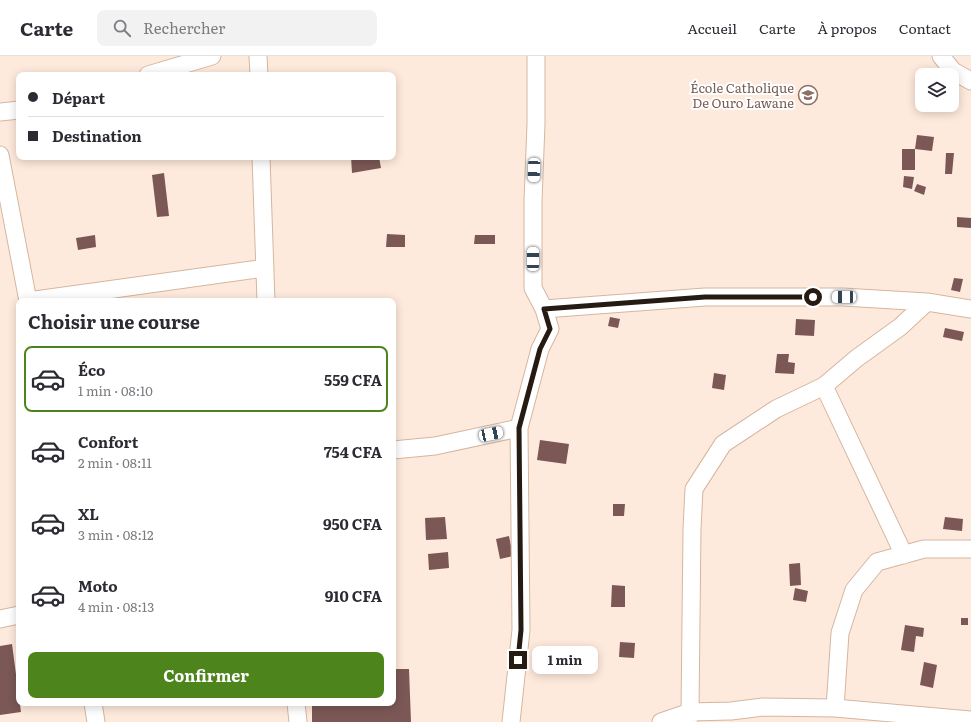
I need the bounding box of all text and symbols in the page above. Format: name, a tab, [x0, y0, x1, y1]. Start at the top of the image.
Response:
search box	[97, 10, 377, 46]
text: Carte	[20, 14, 73, 42]
text: Rechercher	[143, 16, 225, 39]
icon: search	[111, 17, 133, 39]
text: Accueil	[687, 18, 737, 38]
text: Carte	[759, 18, 796, 38]
text: À propos	[818, 18, 877, 38]
text: Contact	[899, 18, 951, 38]
map controls	[915, 68, 959, 112]
button: layers	[915, 68, 959, 112]
place label: École Catholique De Ouro Lawane	[690, 78, 794, 112]
school or university icon: École Catholique De Ouro Lawane	[797, 84, 819, 106]
text: Départ	[52, 86, 105, 109]
text: Destination	[52, 124, 142, 147]
car	[528, 158, 540, 182]
car	[527, 247, 539, 271]
route start	[804, 288, 822, 306]
car	[832, 291, 856, 303]
text: Choisir une course	[28, 308, 200, 335]
text: Éco	[78, 358, 105, 381]
icon: car	[30, 361, 66, 397]
text: 559 CFA	[324, 368, 382, 391]
text: 1 min · 08:10	[78, 381, 153, 400]
car	[478, 426, 504, 442]
text: Confort	[78, 430, 138, 453]
icon: car	[30, 433, 66, 469]
text: 754 CFA	[324, 440, 382, 463]
text: 2 min · 08:11	[78, 453, 152, 472]
text: XL	[78, 502, 99, 525]
icon: car	[30, 505, 66, 541]
text: 950 CFA	[323, 512, 382, 535]
text: 3 min · 08:12	[78, 525, 154, 544]
text: Moto	[78, 574, 118, 597]
icon: car	[30, 577, 66, 613]
text: 910 CFA	[325, 584, 382, 607]
text: 4 min · 08:13	[78, 597, 154, 616]
callout: 1 min	[532, 646, 598, 674]
text: 1 min	[548, 650, 582, 669]
route end	[509, 651, 527, 669]
button: Confirmer	[28, 652, 384, 698]

